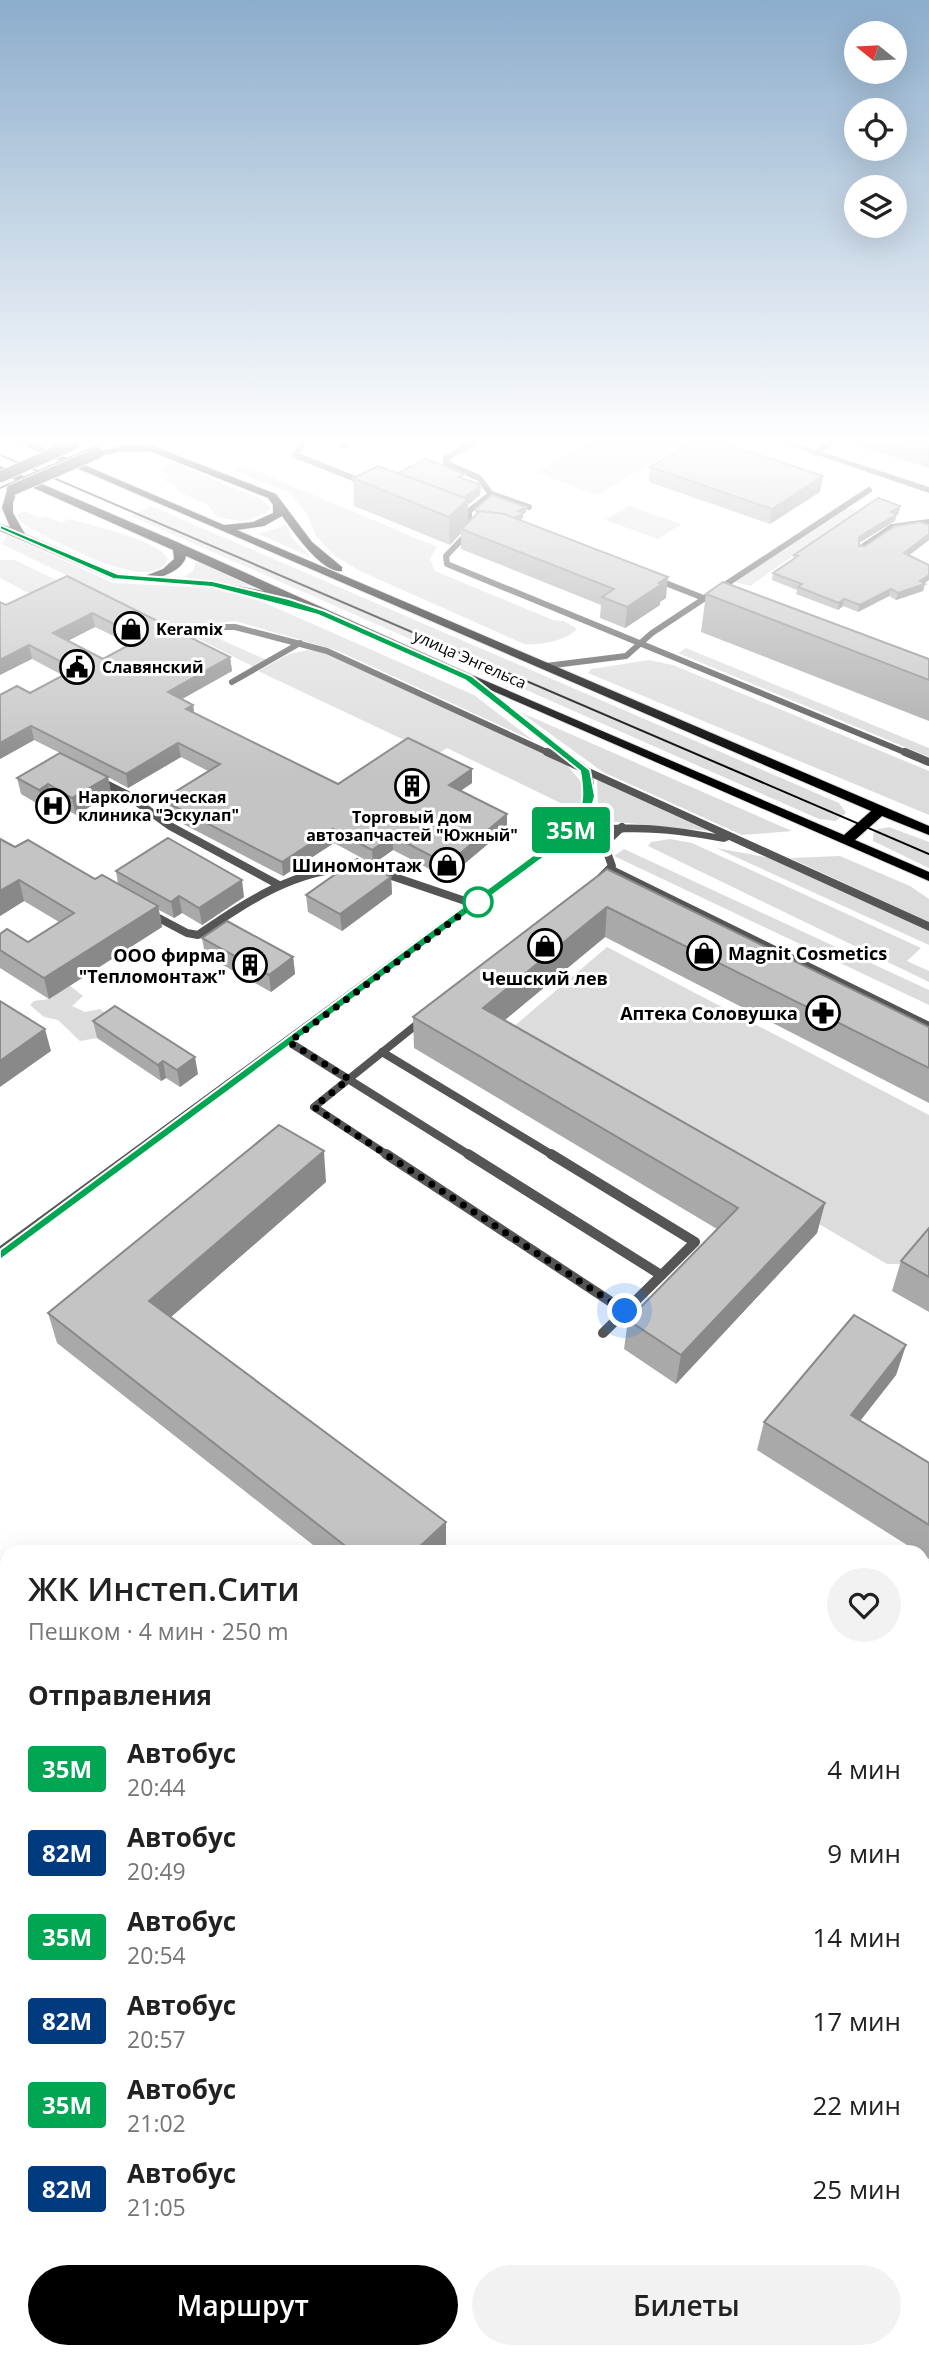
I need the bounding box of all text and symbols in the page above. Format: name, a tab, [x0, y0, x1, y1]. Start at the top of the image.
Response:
north arrow	[844, 21, 906, 84]
map controls	[844, 21, 907, 238]
button: locate	[844, 98, 907, 161]
button: layers	[844, 175, 907, 238]
shop icon: Keramix	[112, 610, 150, 648]
place label: Keramix	[156, 618, 224, 640]
street label: улица Энгельса	[410, 624, 530, 694]
public building icon: Славянский	[58, 648, 96, 686]
place label: Славянский	[102, 656, 204, 678]
building icon: Торговый дом автозапчастей "Южный"	[393, 767, 431, 805]
place label: Наркологическая клиника "Эскулап"	[78, 786, 239, 826]
hospital icon: Наркологическая клиника "Эскулап"	[34, 787, 72, 825]
place label: Торговый дом автозапчастей "Южный"	[306, 806, 518, 846]
line badge: 35М	[531, 807, 611, 853]
text: 35М	[546, 813, 596, 846]
shop icon: Шиномонтаж	[428, 846, 466, 884]
place label: Шиномонтаж	[292, 853, 422, 877]
unlabelled marker	[463, 887, 493, 917]
shop icon: Чешский лев	[526, 927, 564, 965]
shop icon: Magnit Cosmetics	[685, 934, 723, 972]
place label: Magnit Cosmetics	[728, 941, 887, 965]
place label: ООО фирма "Тепломонтаж"	[79, 943, 226, 988]
building icon: ООО фирма "Тепломонтаж"	[231, 946, 269, 984]
place label: Чешский лев	[482, 966, 608, 990]
pharmacy icon: Аптека Соловушка	[804, 994, 842, 1032]
place label: Аптека Соловушка	[620, 1001, 798, 1025]
your location	[607, 1293, 642, 1328]
text: ЖК Инстеп.Сити	[28, 1566, 300, 1611]
button: heart	[827, 1568, 901, 1642]
text: Пешком · 4 мин · 250 m	[28, 1615, 289, 1647]
text: Отправления	[28, 1677, 212, 1713]
text: Автобус	[127, 1735, 236, 1771]
text: 4 мин	[827, 1751, 901, 1787]
text: 35М	[42, 1752, 92, 1785]
text: 20:44	[127, 1771, 186, 1803]
text: Автобус	[127, 1819, 236, 1855]
text: 9 мин	[827, 1835, 901, 1871]
text: 82М	[42, 1836, 92, 1869]
text: 20:49	[127, 1855, 186, 1887]
text: Автобус	[127, 1903, 236, 1939]
text: 14 мин	[812, 1919, 901, 1955]
text: 35М	[42, 1920, 92, 1953]
text: 20:54	[127, 1939, 186, 1971]
text: Автобус	[127, 1987, 236, 2023]
text: 17 мин	[812, 2003, 901, 2039]
text: 82М	[42, 2004, 92, 2037]
text: 20:57	[127, 2023, 186, 2055]
text: Автобус	[127, 2071, 236, 2107]
text: 22 мин	[812, 2087, 901, 2123]
text: 35М	[42, 2088, 92, 2121]
text: 21:02	[127, 2107, 186, 2139]
text: Автобус	[127, 2155, 236, 2191]
text: 25 мин	[812, 2171, 901, 2207]
text: 82М	[42, 2172, 92, 2205]
text: 21:05	[127, 2191, 186, 2223]
button: Маршрут	[28, 2265, 458, 2345]
button: Билеты	[472, 2265, 901, 2345]

